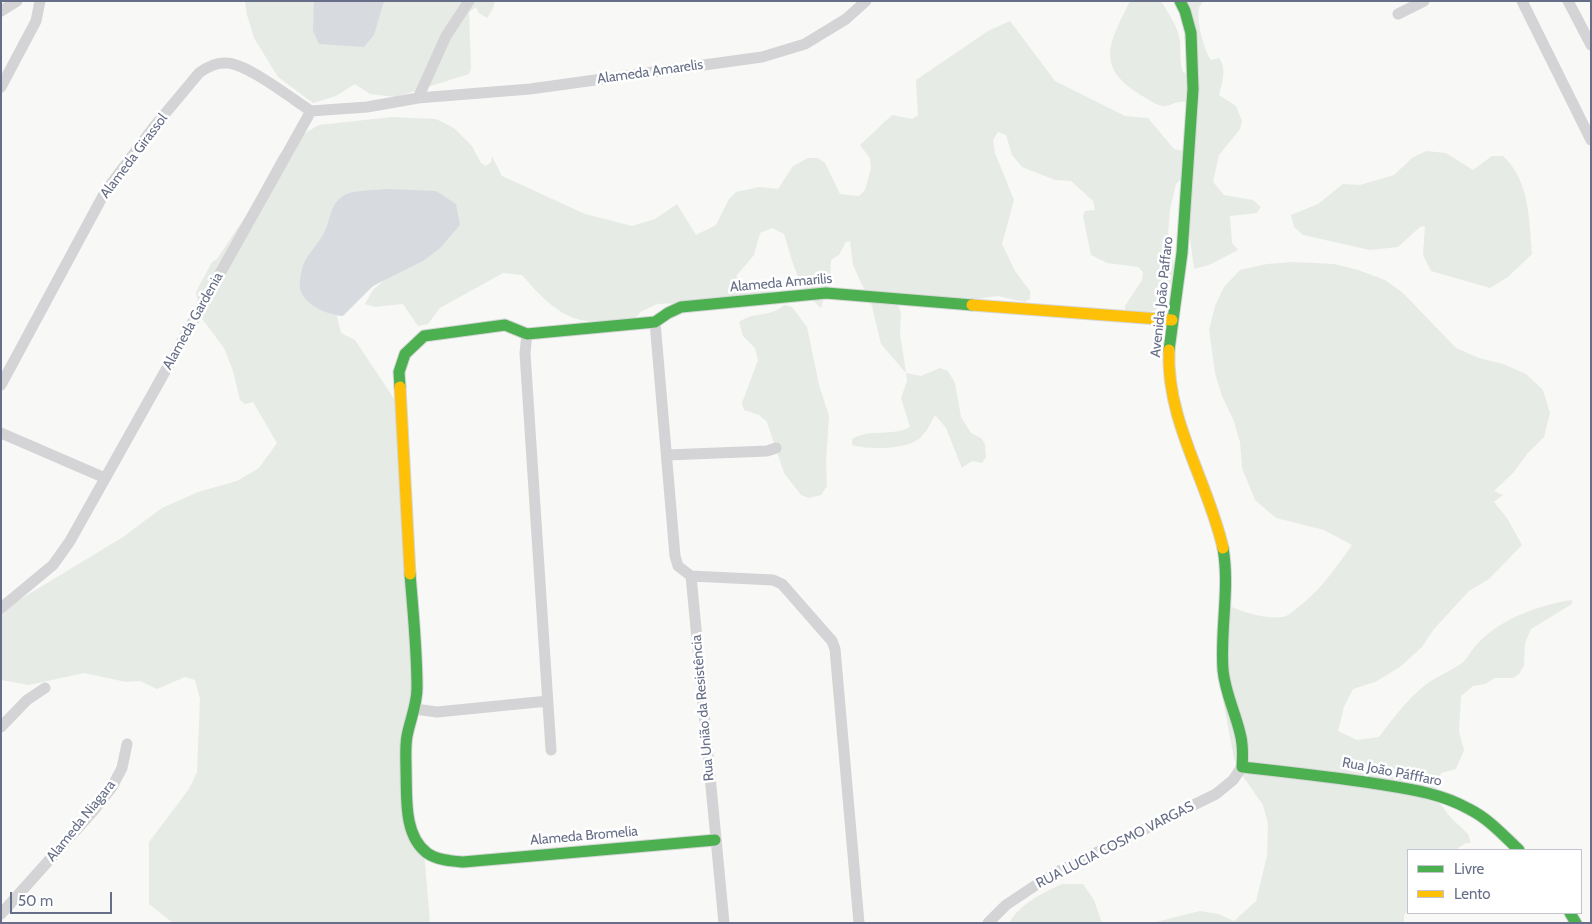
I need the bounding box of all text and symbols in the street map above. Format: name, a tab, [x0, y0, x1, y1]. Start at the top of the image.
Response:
street label: Alameda Amarelis	[596, 56, 704, 88]
street label: Alameda Girassol	[97, 110, 171, 202]
street label: Avenida João Paffaro	[1147, 236, 1177, 358]
street label: Alameda Gardenia	[159, 269, 227, 373]
street label: Alameda Amarilis	[729, 270, 833, 296]
street label: Rua União da Resistência	[688, 634, 718, 782]
street label: Rua João Páfffaro	[1341, 754, 1443, 790]
street label: Alameda Niagara	[43, 777, 119, 865]
street label: RUA LUCIA COSMO VARGAS	[1033, 798, 1197, 892]
street label: Alameda Bromelia	[529, 823, 639, 849]
legend	[1407, 849, 1582, 914]
text: Livre	[1454, 860, 1484, 878]
scale bar	[12, 882, 115, 914]
text: Lento	[1454, 885, 1491, 903]
text: 50 m	[18, 892, 53, 910]

